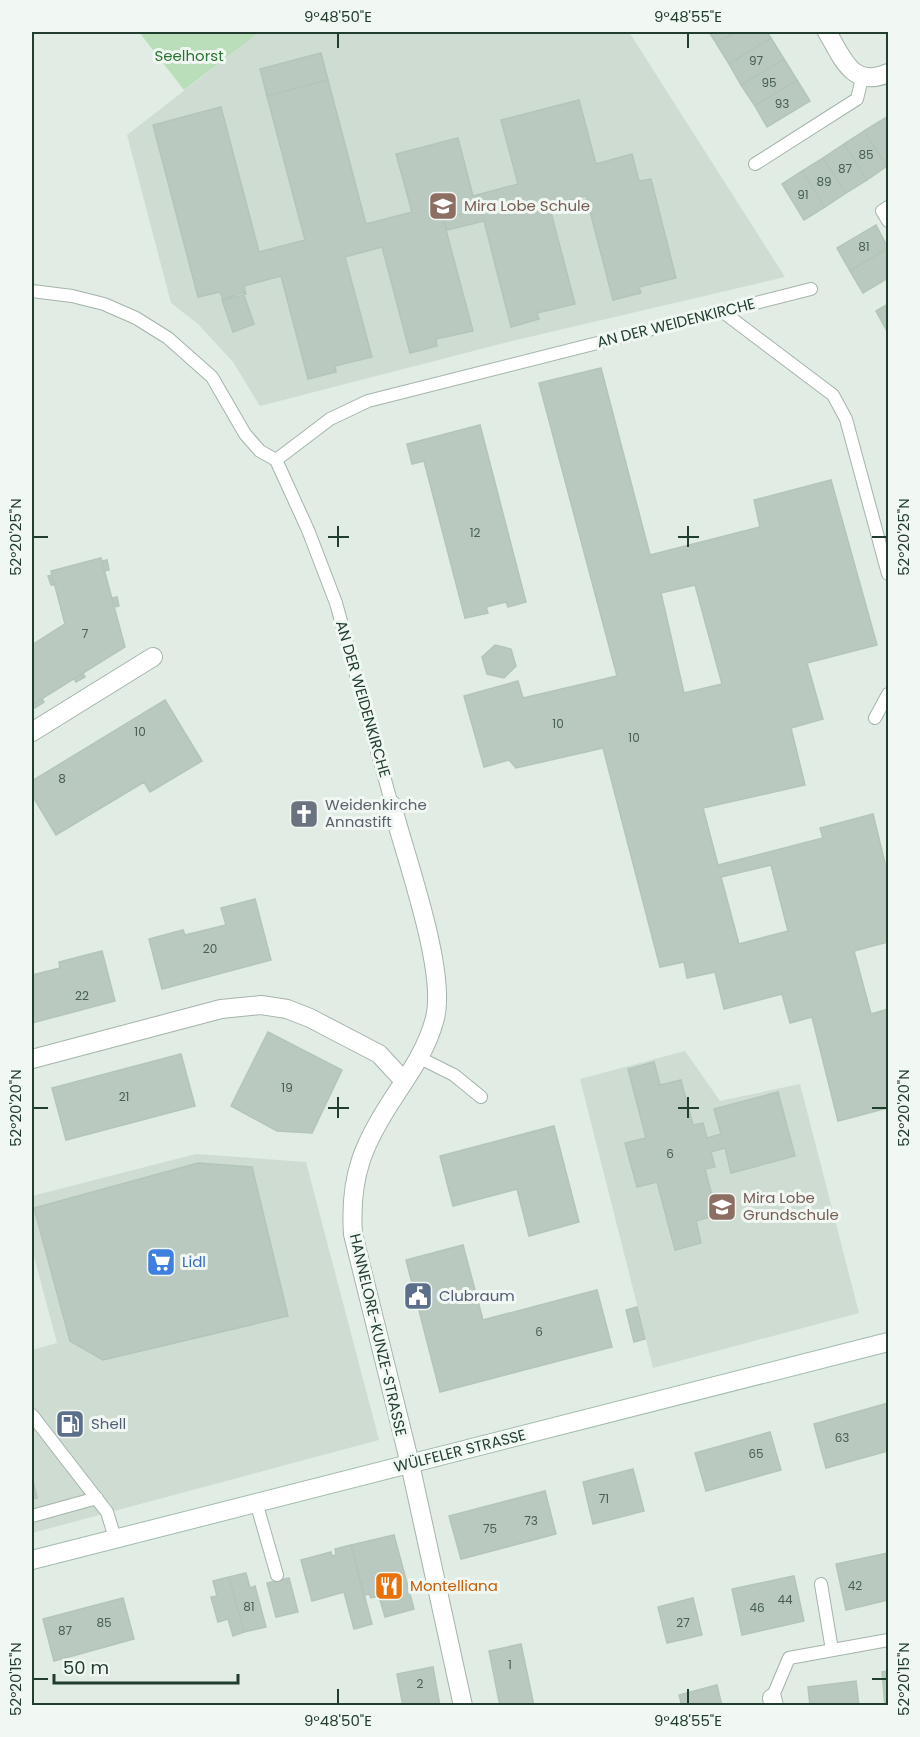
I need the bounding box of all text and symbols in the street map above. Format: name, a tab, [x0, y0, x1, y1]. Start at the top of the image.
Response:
text: 9°48'50"E	[304, 6, 372, 27]
text: 9°48'55"E	[654, 6, 722, 27]
park label: Seelhorst	[154, 45, 224, 66]
house number: 97	[749, 52, 763, 69]
house number: 95	[761, 74, 777, 91]
house number: 93	[775, 95, 789, 112]
house number: 85	[858, 146, 874, 163]
house number: 87	[838, 160, 853, 177]
house number: 89	[816, 173, 832, 190]
house number: 91	[797, 186, 809, 203]
school or university icon: Mira Lobe Schule	[427, 190, 459, 222]
place label: Mira Lobe Schule	[464, 195, 590, 216]
house number: 81	[858, 238, 870, 255]
street label: AN DER WEIDENKIRCHE	[595, 293, 757, 352]
text: 52°20'25"N	[5, 498, 26, 576]
text: 52°20'25"N	[893, 498, 914, 576]
house number: 12	[470, 524, 480, 541]
street label: AN DER WEIDENKIRCHE	[331, 618, 396, 780]
house number: 7	[82, 625, 89, 642]
house number: 10	[552, 715, 564, 732]
house number: 10	[134, 723, 146, 740]
house number: 10	[628, 729, 640, 746]
house number: 8	[58, 770, 66, 787]
place label: Weidenkirche Annastift	[325, 794, 427, 832]
church icon: Weidenkirche Annastift	[288, 798, 320, 830]
house number: 20	[203, 940, 217, 957]
house number: 22	[75, 987, 89, 1004]
text: 52°20'20"N	[5, 1069, 26, 1147]
text: 52°20'20"N	[893, 1069, 914, 1147]
house number: 19	[281, 1079, 293, 1096]
house number: 21	[119, 1088, 129, 1105]
house number: 6	[666, 1145, 674, 1162]
place label: Mira Lobe Grundschule	[743, 1187, 839, 1225]
school or university icon: Mira Lobe Grundschule	[706, 1191, 738, 1223]
street label: HANNELORE-KUNZE-STRASSE	[345, 1231, 412, 1438]
supermarket icon: Lidl	[145, 1246, 177, 1278]
place label: Lidl	[182, 1251, 206, 1272]
public building icon: Clubraum	[402, 1280, 434, 1312]
place label: Clubraum	[439, 1285, 515, 1306]
house number: 6	[535, 1323, 543, 1340]
fuel station icon: Shell	[54, 1408, 86, 1440]
place label: Shell	[91, 1413, 126, 1434]
street label: WÜLFELER STRASSE	[392, 1424, 528, 1477]
house number: 63	[835, 1429, 849, 1446]
house number: 65	[748, 1445, 764, 1462]
house number: 71	[599, 1490, 609, 1507]
house number: 73	[524, 1512, 538, 1529]
house number: 75	[483, 1520, 497, 1537]
restaurant icon: Montelliana	[373, 1570, 405, 1602]
place label: Montelliana	[410, 1575, 498, 1596]
house number: 42	[848, 1577, 862, 1594]
house number: 44	[777, 1591, 793, 1608]
house number: 81	[243, 1598, 255, 1615]
house number: 46	[749, 1599, 765, 1616]
house number: 85	[96, 1614, 112, 1631]
house number: 27	[676, 1614, 690, 1631]
house number: 87	[58, 1622, 73, 1639]
text: 52°20'15"N	[5, 1642, 26, 1716]
text: 52°20'15"N	[893, 1642, 914, 1716]
scale bar	[54, 1647, 238, 1685]
text: 50 m	[63, 1655, 109, 1680]
house number: 1	[508, 1656, 512, 1673]
house number: 2	[417, 1675, 424, 1692]
text: 9°48'50"E	[304, 1710, 372, 1731]
text: 9°48'55"E	[654, 1710, 722, 1731]

